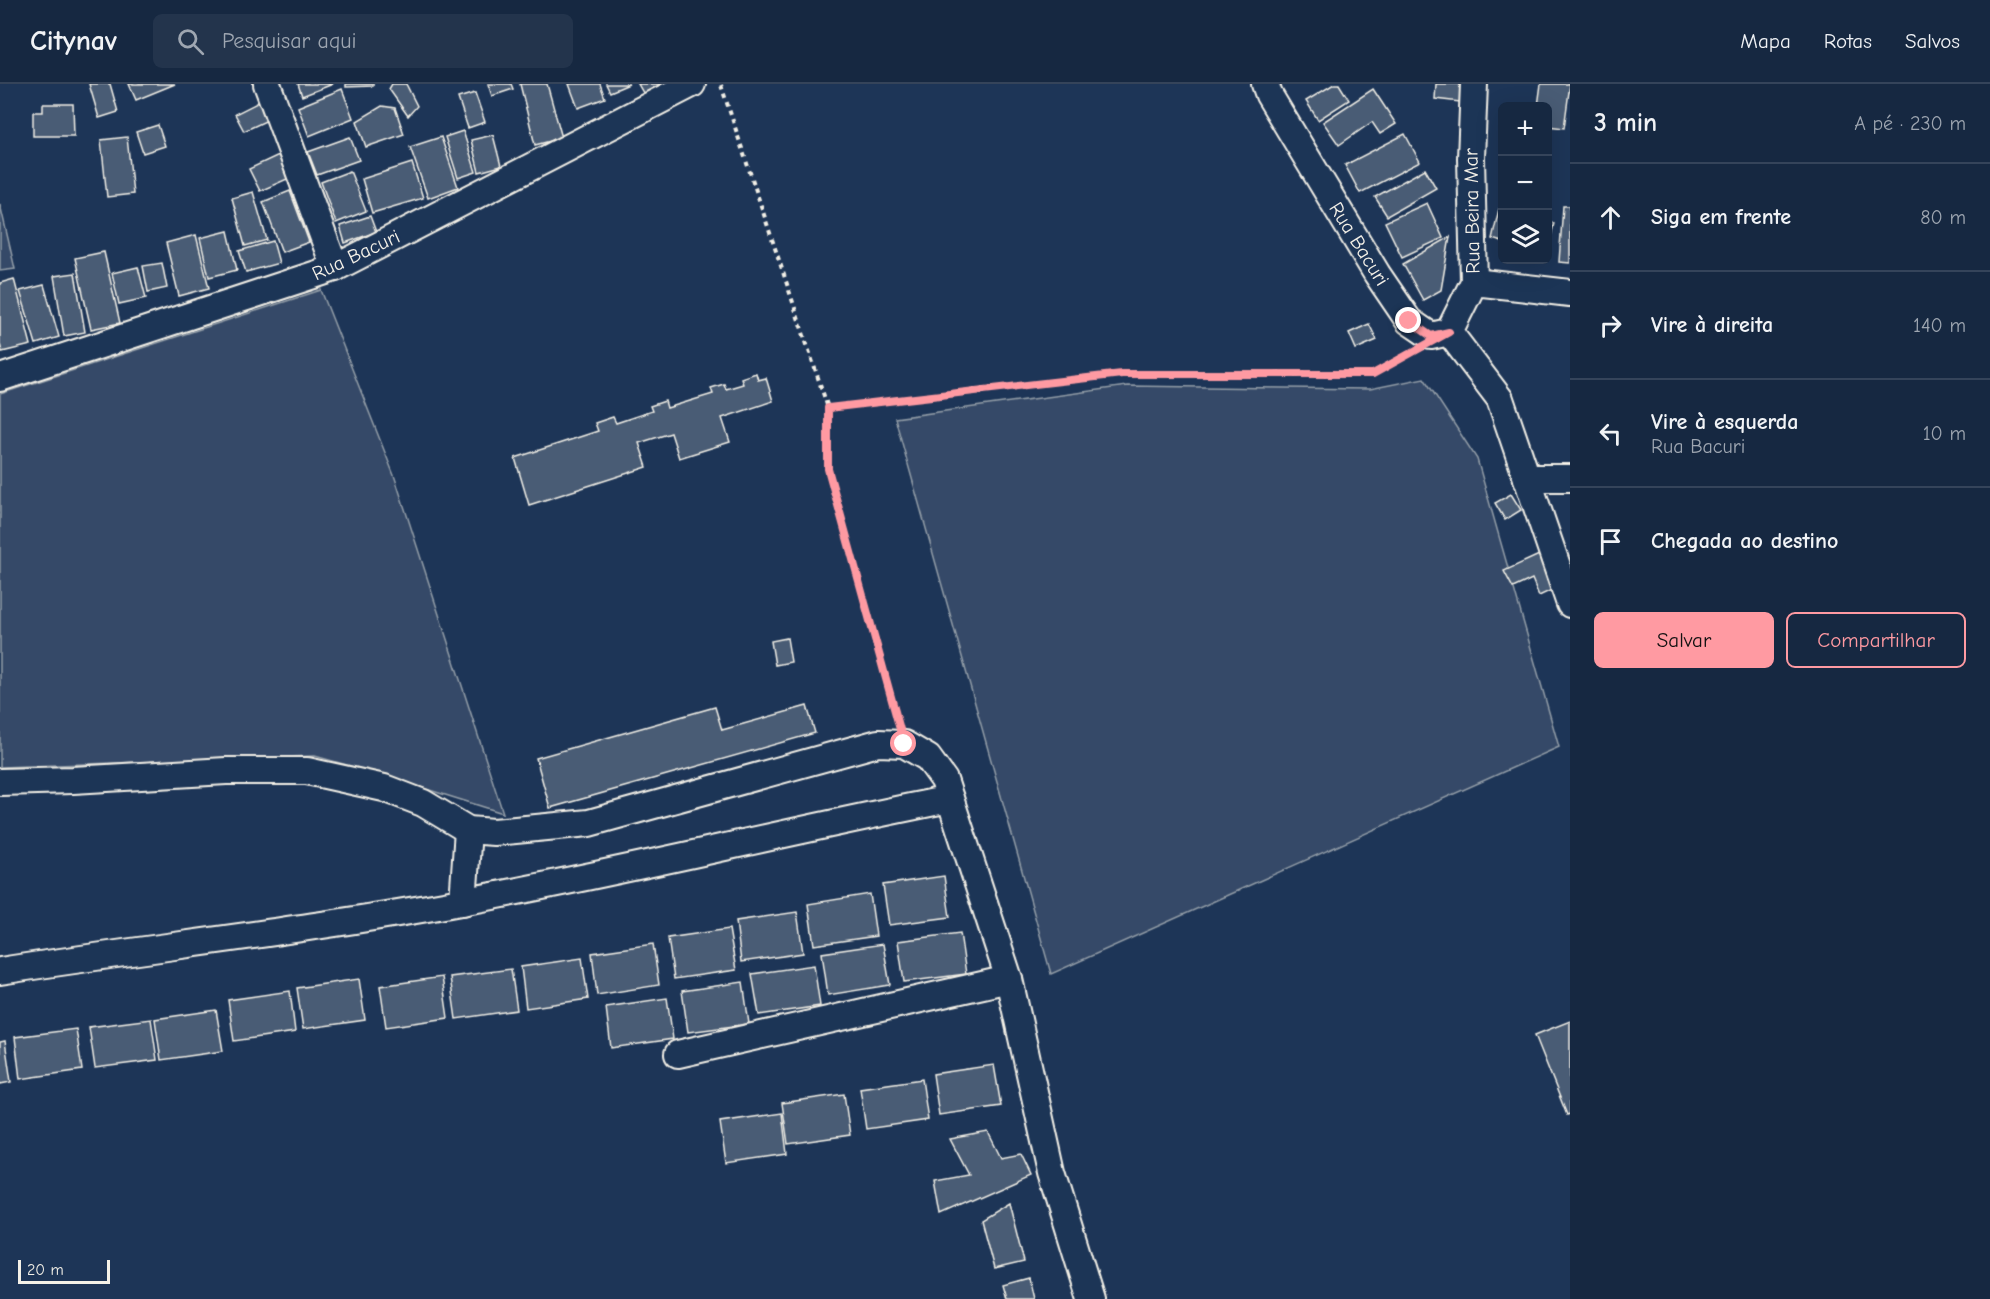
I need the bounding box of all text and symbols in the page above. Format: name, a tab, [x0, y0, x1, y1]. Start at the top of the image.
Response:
search box	[153, 14, 573, 68]
text: Citynav	[30, 25, 117, 57]
icon: search	[174, 25, 207, 58]
text: Pesquisar aqui	[222, 28, 357, 54]
text: Mapa	[1740, 29, 1791, 53]
text: Rotas	[1824, 29, 1872, 53]
text: Salvos	[1905, 29, 1960, 53]
map controls	[1498, 102, 1552, 264]
button: +	[1498, 102, 1552, 156]
text: 3 min	[1594, 108, 1657, 138]
text: A pé · 230 m	[1854, 112, 1966, 135]
street label: Rua Beira Mar	[1459, 148, 1485, 274]
button: −	[1498, 156, 1552, 210]
street label: Rua Bacuri	[1324, 198, 1394, 290]
icon: ahead	[1594, 201, 1627, 234]
text: Siga em frente	[1651, 204, 1791, 230]
text: 80 m	[1920, 206, 1966, 229]
button: layers	[1498, 210, 1552, 264]
street label: Rua Bacuri	[308, 225, 404, 285]
route end	[1395, 307, 1421, 333]
icon: right	[1594, 309, 1627, 342]
text: Vire à direita	[1651, 312, 1773, 338]
text: 140 m	[1913, 314, 1966, 337]
text: Vire à esquerda	[1651, 409, 1799, 435]
icon: left	[1594, 417, 1627, 450]
text: 10 m	[1923, 422, 1966, 445]
text: Rua Bacuri	[1651, 435, 1745, 458]
icon: arrive	[1594, 525, 1627, 558]
text: Chegada ao destino	[1651, 528, 1838, 554]
button: Salvar	[1594, 612, 1774, 668]
button: Compartilhar	[1786, 612, 1966, 668]
route start	[890, 730, 916, 756]
scale bar	[18, 1257, 110, 1284]
text: 20 m	[27, 1261, 64, 1279]

